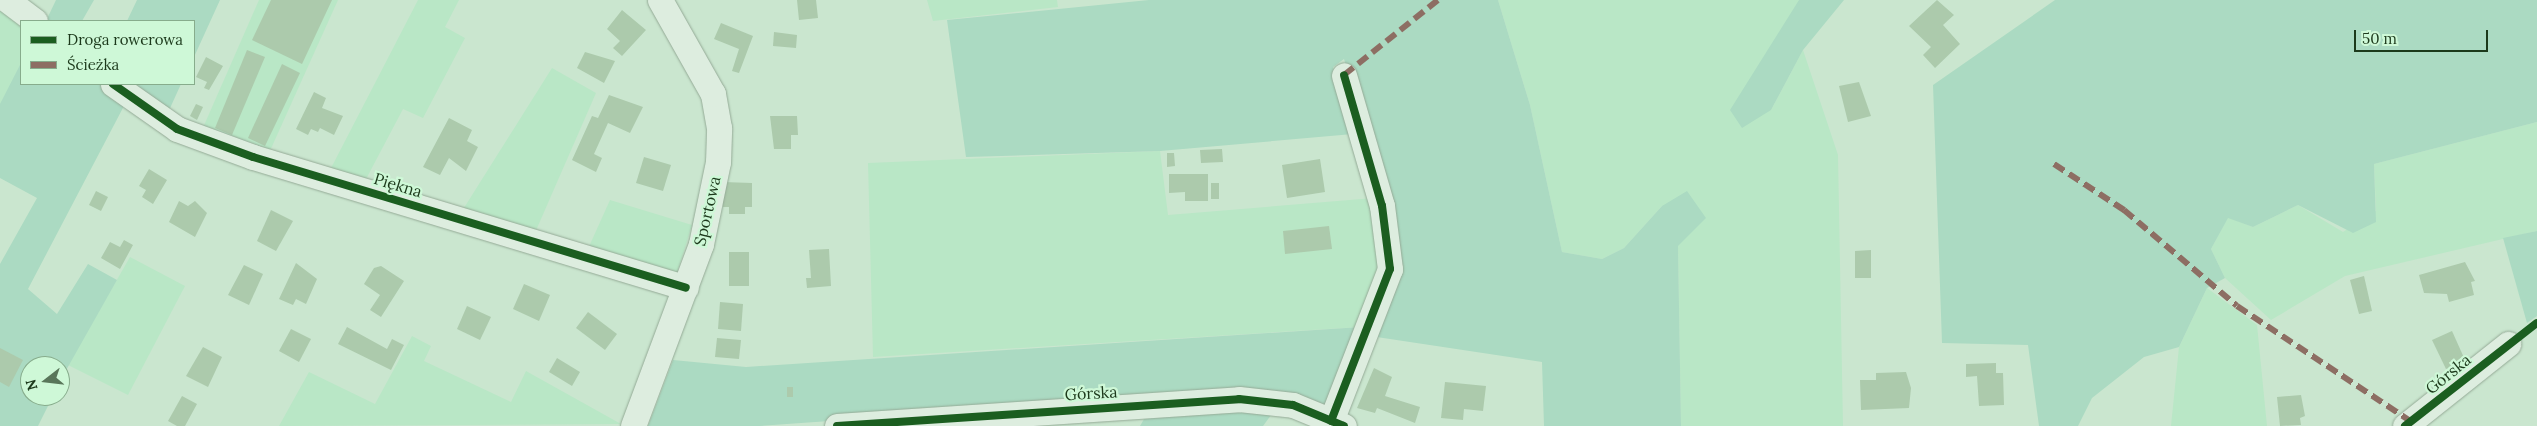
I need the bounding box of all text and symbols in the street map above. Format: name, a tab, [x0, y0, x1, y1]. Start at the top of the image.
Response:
legend	[20, 20, 195, 85]
scale bar	[2357, 20, 2491, 52]
text: 50 m	[2362, 29, 2397, 48]
text: Droga rowerowa	[67, 30, 183, 49]
text: Ścieżka	[67, 55, 119, 74]
street label: Piękna	[372, 169, 424, 201]
street label: Sportowa	[690, 174, 724, 248]
street label: Górska	[2421, 350, 2475, 398]
north arrow	[20, 356, 70, 406]
text: N	[21, 377, 42, 393]
street label: Górska	[1064, 382, 1118, 404]

